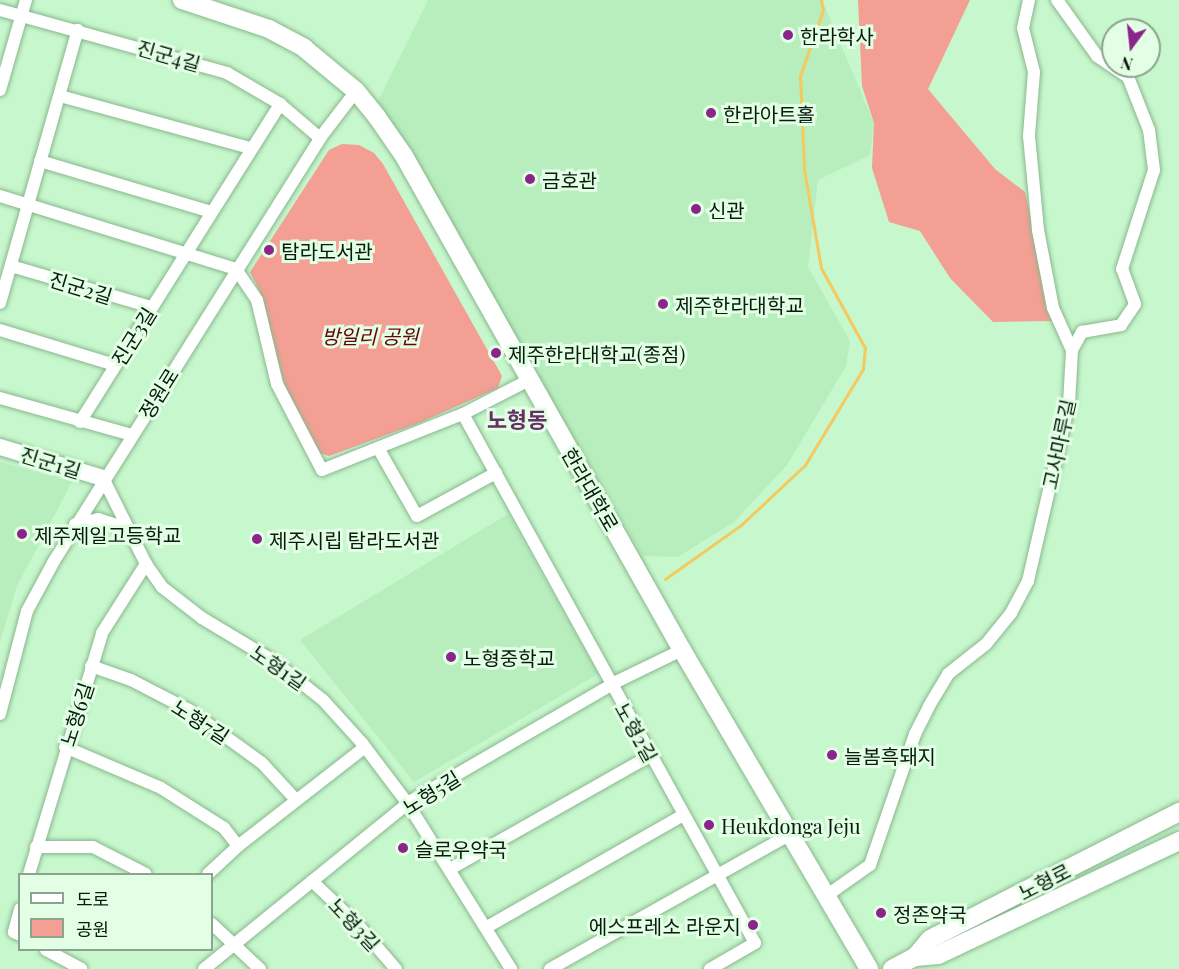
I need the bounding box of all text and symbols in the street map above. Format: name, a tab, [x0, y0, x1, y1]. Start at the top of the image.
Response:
north arrow	[1101, 18, 1161, 78]
place label: 한라학사	[800, 23, 874, 47]
marker: 한라학사	[781, 28, 795, 42]
street label: 진군4길	[134, 34, 204, 76]
text: N	[1118, 52, 1135, 76]
place label: 한라아트홀	[723, 101, 815, 125]
marker: 한라아트홀	[704, 106, 718, 120]
place label: 금호관	[542, 167, 597, 191]
marker: 금호관	[523, 172, 537, 186]
place label: 신관	[708, 197, 745, 221]
marker: 신관	[689, 202, 703, 216]
place label: 탐라도서관	[281, 238, 373, 262]
marker: 탐라도서관	[262, 243, 276, 257]
street label: 진군2길	[47, 266, 115, 308]
place label: 제주한라대학교	[675, 292, 804, 316]
marker: 제주한라대학교	[656, 297, 670, 311]
street label: 진군3길	[106, 302, 160, 370]
park label: 방일리 공원	[321, 323, 419, 347]
place label: 제주한라대학교(종점)	[508, 341, 685, 365]
marker: 제주한라대학교(종점)	[489, 346, 503, 360]
street label: 정원로	[133, 363, 183, 423]
street label: 고사마루길	[1037, 397, 1079, 491]
district label: 노형동	[487, 407, 547, 433]
street label: 진군1길	[18, 441, 84, 483]
street label: 한라대학로	[558, 443, 624, 535]
place label: 제주제일고등학교	[34, 522, 181, 546]
marker: 제주제일고등학교	[15, 527, 29, 541]
place label: 제주시립 탐라도서관	[269, 527, 440, 551]
marker: 제주시립 탐라도서관	[250, 532, 264, 546]
street label: 노형1길	[246, 639, 312, 695]
place label: 노형중학교	[463, 645, 555, 669]
marker: 노형중학교	[444, 650, 458, 664]
street label: 노형6길	[54, 679, 98, 749]
street label: 노형7길	[168, 694, 234, 748]
street label: 노형2길	[611, 698, 663, 766]
place label: 늘봄흑돼지	[844, 743, 936, 767]
marker: 늘봄흑돼지	[825, 748, 839, 762]
street label: 노형5길	[398, 765, 464, 819]
place label: Heukdonga Jeju	[721, 813, 861, 837]
marker: Heukdonga Jeju	[702, 818, 716, 832]
place label: 슬로우약국	[415, 836, 507, 860]
marker: 슬로우약국	[396, 841, 410, 855]
street label: 노형로	[1014, 858, 1074, 904]
legend	[18, 873, 213, 951]
text: 도로	[76, 887, 109, 911]
street label: 노형3길	[324, 892, 386, 956]
place label: 정존약국	[893, 901, 967, 925]
marker: 정존약국	[874, 906, 888, 920]
place label: 에스프레소 라운지	[589, 913, 741, 937]
text: 공원	[76, 917, 109, 941]
marker: 에스프레소 라운지	[746, 918, 760, 932]

